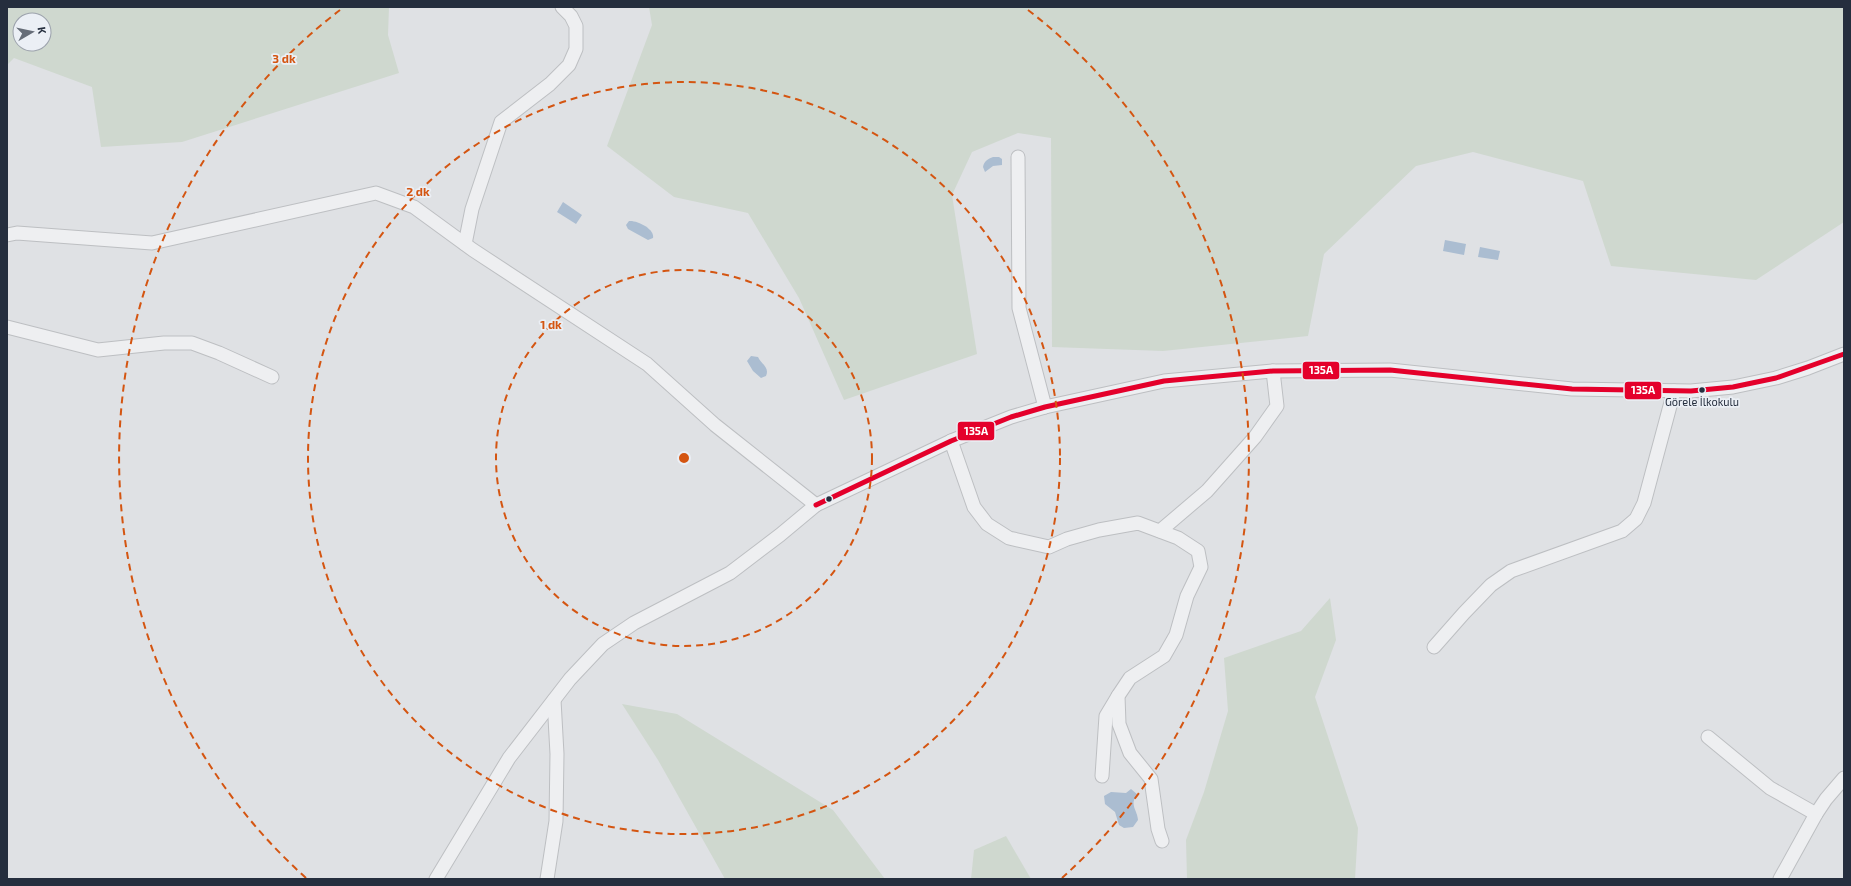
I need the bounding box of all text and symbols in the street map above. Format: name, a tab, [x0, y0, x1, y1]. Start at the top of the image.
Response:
north arrow	[12, 12, 52, 52]
text: K	[35, 26, 49, 35]
text: 3 dk	[272, 51, 296, 65]
text: 2 dk	[406, 184, 430, 198]
text: 1 dk	[540, 317, 562, 331]
line badge: 135A	[1302, 361, 1340, 380]
text: 135A	[1309, 363, 1334, 376]
line badge: 135A	[1624, 381, 1662, 400]
text: 135A	[1631, 383, 1656, 396]
marker: Görele İlkokulu	[1697, 385, 1707, 395]
place label: Görele İlkokulu	[1665, 395, 1739, 408]
line badge: 135A	[957, 421, 995, 441]
text: 135A	[964, 424, 989, 437]
centre of rings	[677, 451, 691, 465]
unlabelled marker	[824, 494, 834, 504]

